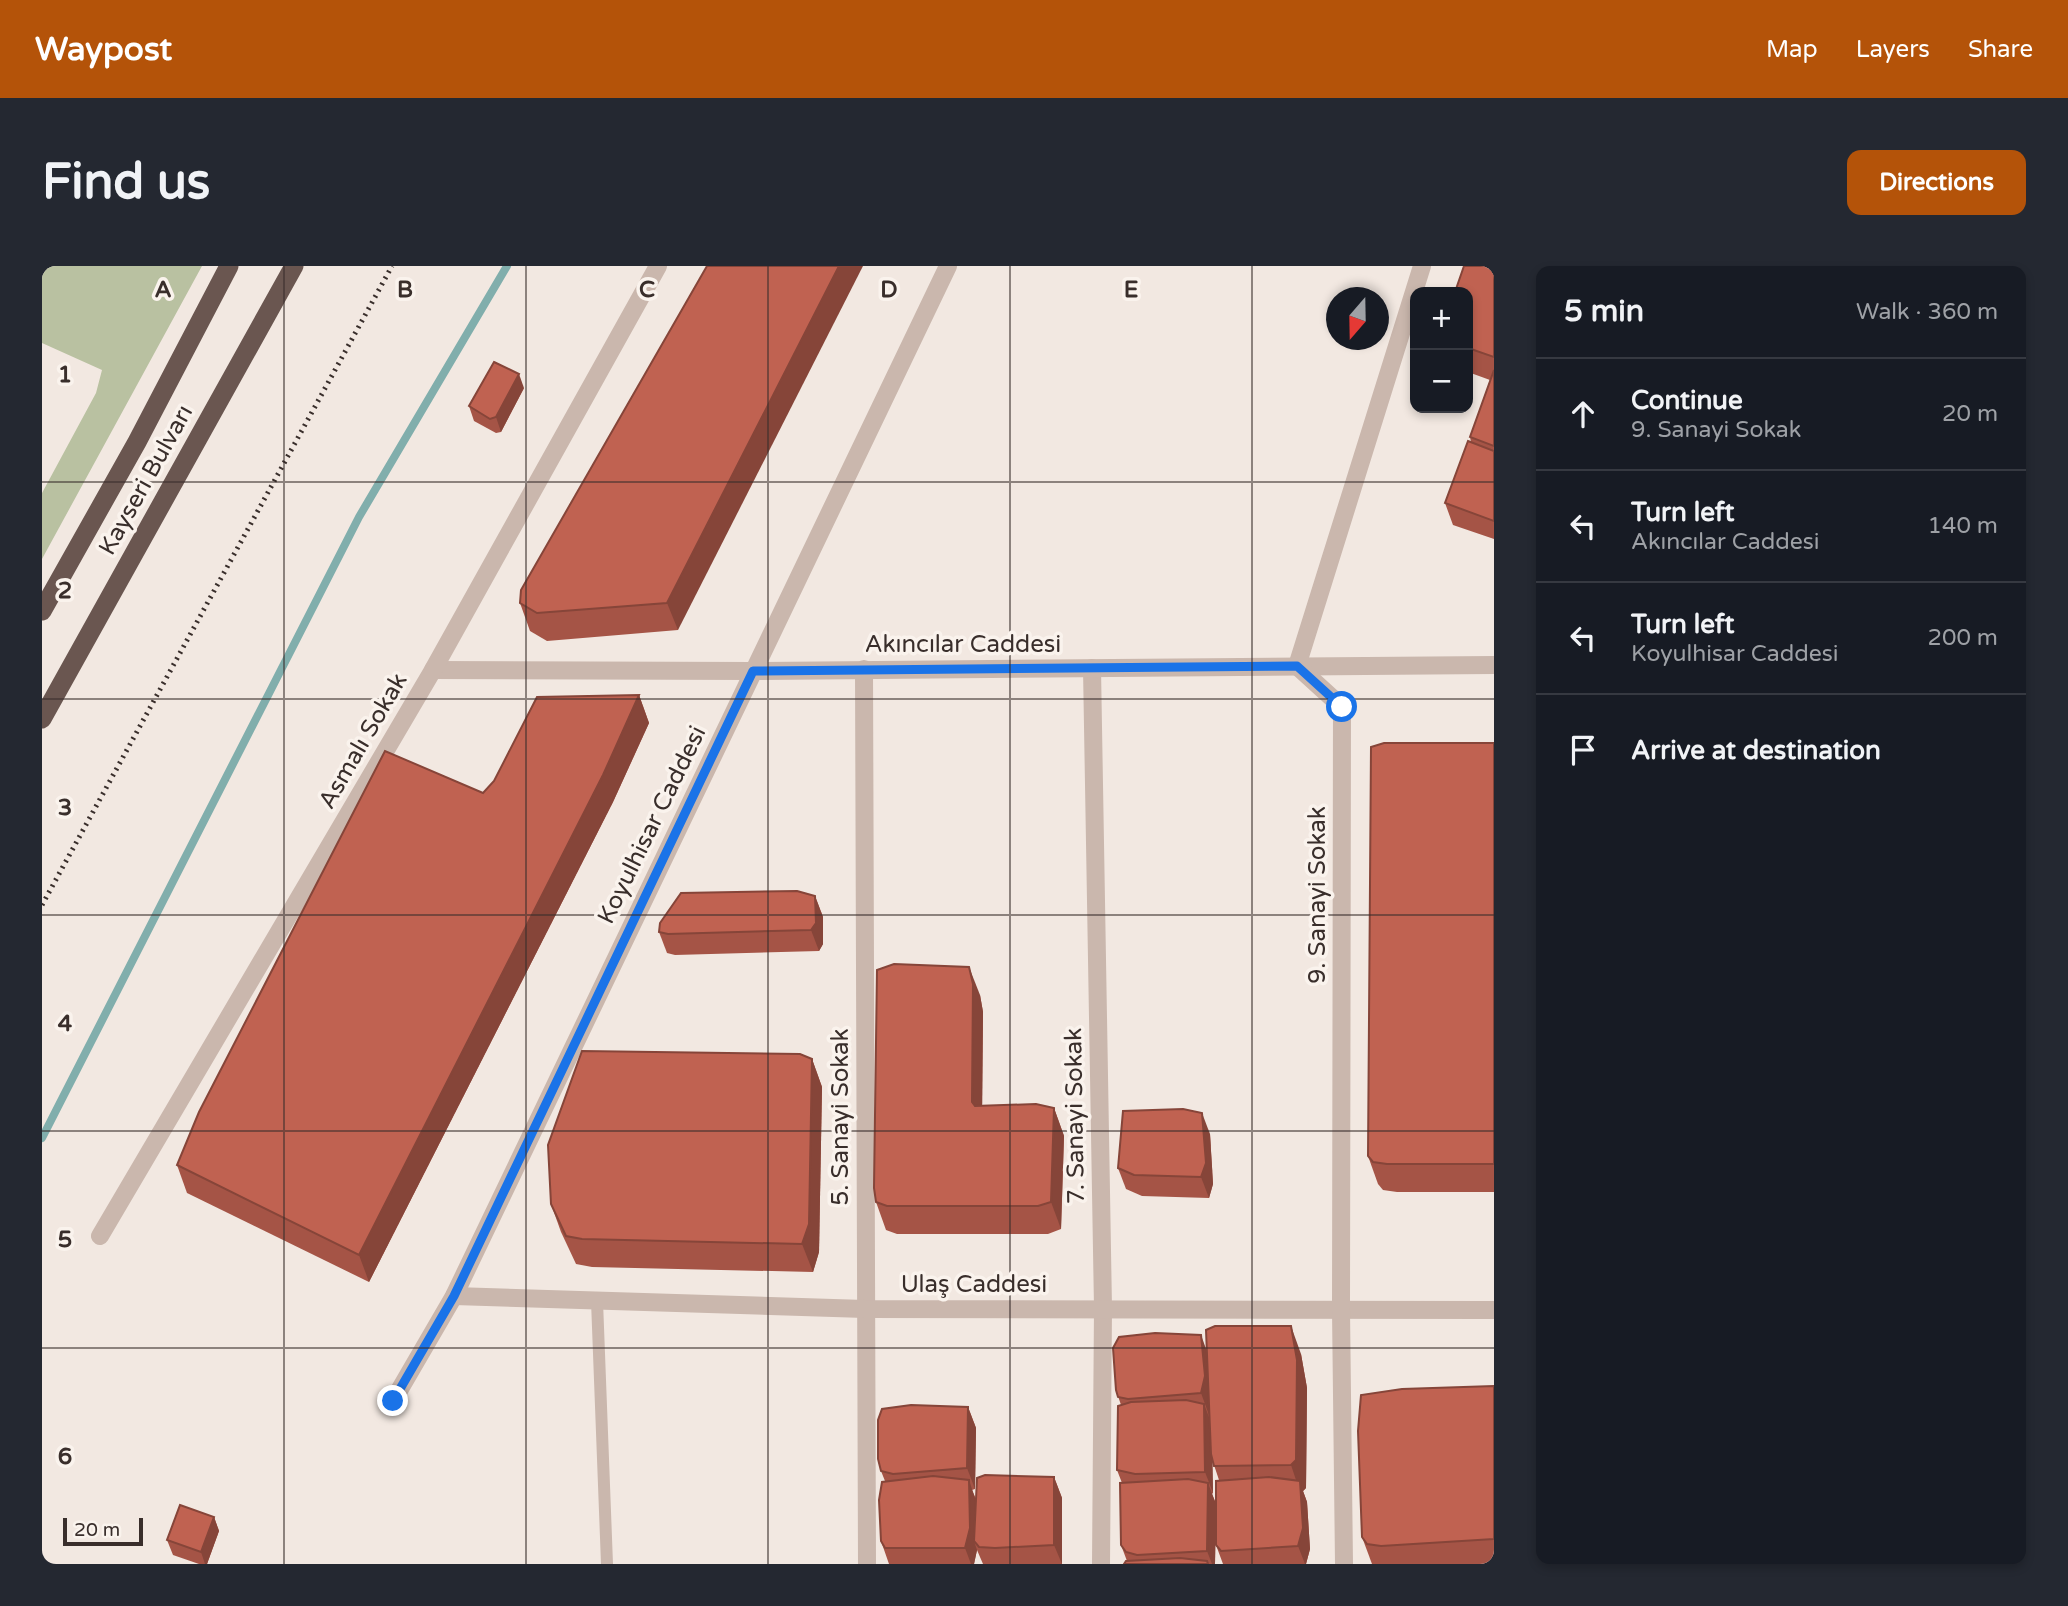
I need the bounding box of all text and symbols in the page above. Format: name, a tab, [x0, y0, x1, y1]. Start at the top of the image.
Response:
text: Waypost	[35, 30, 172, 69]
text: Map	[1766, 35, 1818, 64]
text: Layers	[1856, 35, 1930, 64]
text: Share	[1968, 35, 2033, 64]
button: Directions	[1847, 150, 2026, 215]
text: Find us	[42, 153, 210, 212]
text: A	[154, 276, 172, 304]
text: B	[397, 276, 413, 304]
text: C	[639, 276, 655, 304]
text: D	[880, 276, 898, 304]
text: E	[1124, 276, 1138, 304]
north arrow	[1326, 287, 1389, 350]
map controls	[1410, 287, 1473, 413]
button: +	[1410, 287, 1473, 350]
text: 5 min	[1564, 293, 1644, 330]
text: Walk · 360 m	[1856, 298, 1998, 326]
button: −	[1410, 350, 1473, 413]
text: 1	[58, 361, 72, 389]
text: Continue	[1631, 385, 1743, 416]
icon: ahead	[1564, 395, 1602, 433]
street label: Kayseri Bulvarı	[93, 400, 199, 560]
text: 20 m	[1942, 400, 1998, 428]
text: 9. Sanayi Sokak	[1631, 416, 1801, 444]
text: Turn left	[1631, 497, 1734, 528]
icon: left	[1564, 507, 1602, 545]
text: 140 m	[1928, 512, 1998, 540]
text: Akıncılar Caddesi	[1631, 528, 1819, 556]
text: 2	[58, 577, 72, 605]
text: Turn left	[1631, 609, 1734, 640]
icon: left	[1564, 619, 1602, 657]
text: 200 m	[1928, 624, 1998, 652]
street label: Akıncılar Caddesi	[865, 630, 1061, 659]
text: Koyulhisar Caddesi	[1631, 640, 1839, 668]
street label: Asmalı Sokak	[312, 668, 414, 814]
route start	[1326, 691, 1357, 722]
street label: Koyulhisar Caddesi	[592, 721, 712, 929]
icon: arrive	[1564, 731, 1602, 769]
text: Arrive at destination	[1631, 735, 1881, 766]
text: 3	[58, 794, 72, 822]
street label: 9. Sanayi Sokak	[1303, 806, 1332, 984]
text: 4	[58, 1010, 73, 1038]
street label: 5. Sanayi Sokak	[826, 1028, 855, 1206]
street label: 7. Sanayi Sokak	[1059, 1028, 1091, 1204]
text: 5	[58, 1226, 72, 1254]
street label: Ulaş Caddesi	[901, 1270, 1047, 1299]
route end	[377, 1385, 408, 1416]
text: 6	[58, 1443, 72, 1471]
scale bar	[63, 1515, 144, 1547]
text: 20 m	[74, 1519, 120, 1541]

